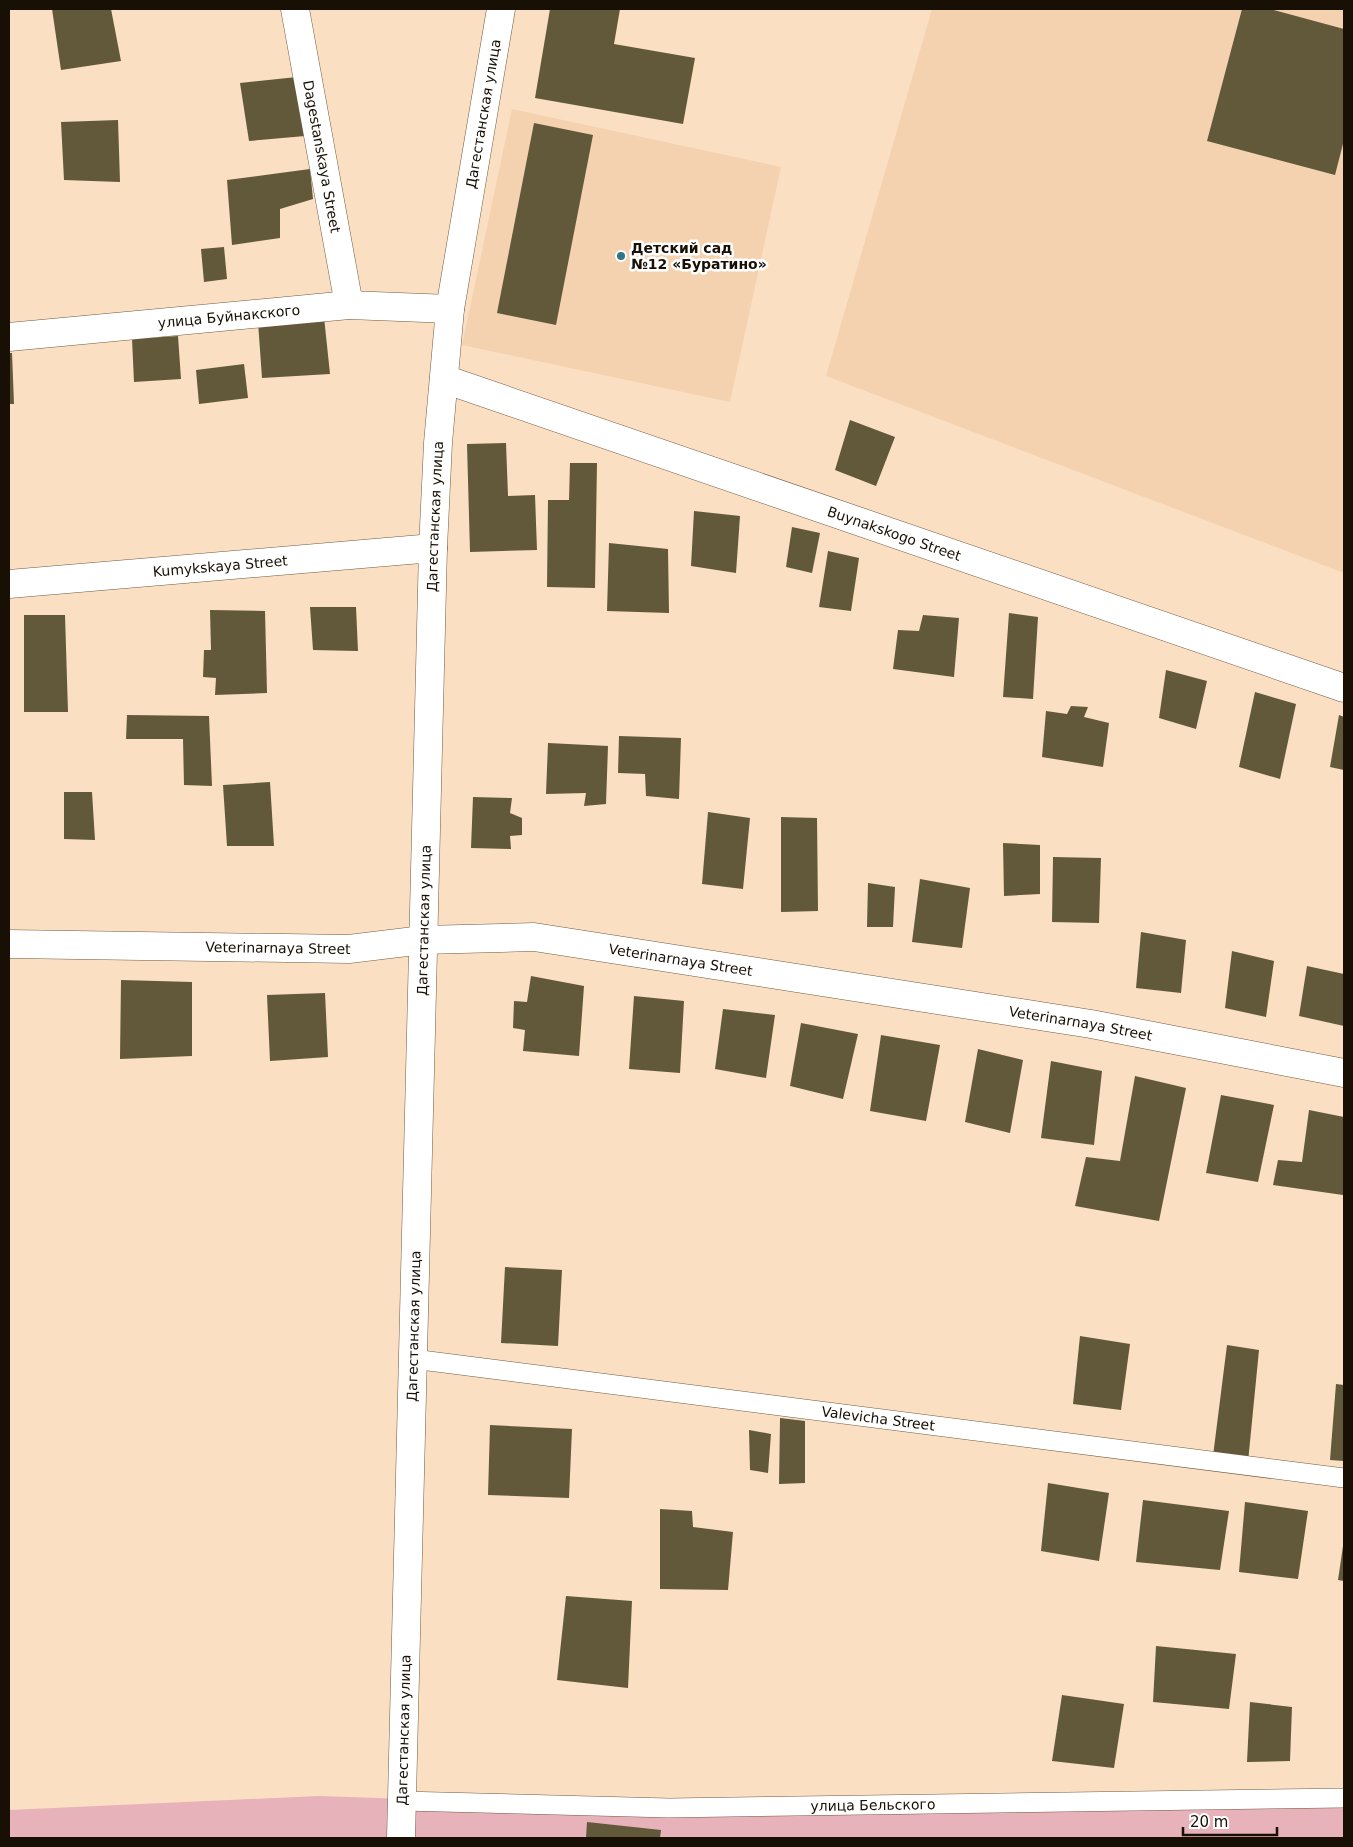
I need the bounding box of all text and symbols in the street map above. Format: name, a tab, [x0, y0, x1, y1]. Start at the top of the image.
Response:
street label: Дагестанская улица	[463, 38, 504, 190]
street label: Dagestanskaya Street	[300, 79, 344, 235]
place label: Детский сад №12 «Буратино»	[631, 240, 767, 272]
marker: Детский сад №12 «Буратино»	[615, 250, 627, 262]
street label: улица Буйнакского	[157, 302, 301, 331]
street label: Дагестанская улица	[424, 441, 446, 592]
street label: Buynakskogo Street	[825, 503, 964, 564]
street label: Kumykskaya Street	[152, 552, 289, 580]
street label: Дагестанская улица	[414, 844, 434, 996]
street label: Veterinarnaya Street	[205, 939, 351, 957]
street label: Veterinarnaya Street	[608, 941, 754, 979]
street label: Veterinarnaya Street	[1008, 1003, 1154, 1044]
street label: Дагестанская улица	[404, 1250, 424, 1402]
street label: Valevicha Street	[821, 1403, 936, 1434]
street label: Дагестанская улица	[394, 1654, 414, 1806]
street label: улица Бельского	[810, 1796, 936, 1814]
scale bar	[1183, 1804, 1277, 1836]
text: 20 m	[1190, 1813, 1228, 1831]

